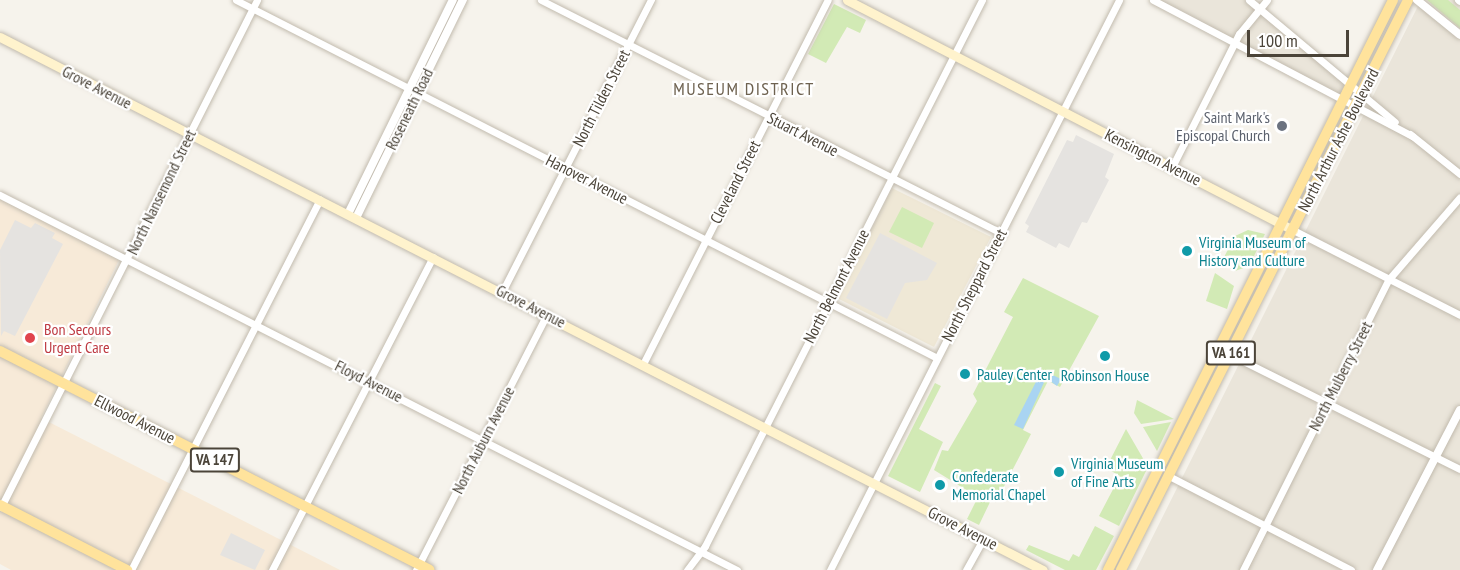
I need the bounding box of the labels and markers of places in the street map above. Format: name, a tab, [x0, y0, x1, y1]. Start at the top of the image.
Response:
place label: Saint Mark's Episcopal Church	[1176, 107, 1270, 145]
marker: Saint Mark's Episcopal Church	[1275, 119, 1289, 133]
place label: Virginia Museum of History and Culture	[1199, 232, 1306, 270]
marker: Virginia Museum of History and Culture	[1180, 244, 1194, 258]
place label: Bon Secours Urgent Care	[44, 319, 111, 357]
marker: Bon Secours Urgent Care	[21, 329, 39, 347]
marker: Robinson House	[1098, 349, 1112, 363]
place label: Pauley Center	[977, 364, 1052, 384]
place label: Robinson House	[1061, 365, 1149, 385]
marker: Pauley Center	[958, 367, 972, 381]
place label: Virginia Museum of Fine Arts	[1071, 453, 1163, 491]
marker: Virginia Museum of Fine Arts	[1052, 465, 1066, 479]
place label: Confederate Memorial Chapel	[952, 466, 1046, 504]
marker: Confederate Memorial Chapel	[933, 478, 947, 492]

